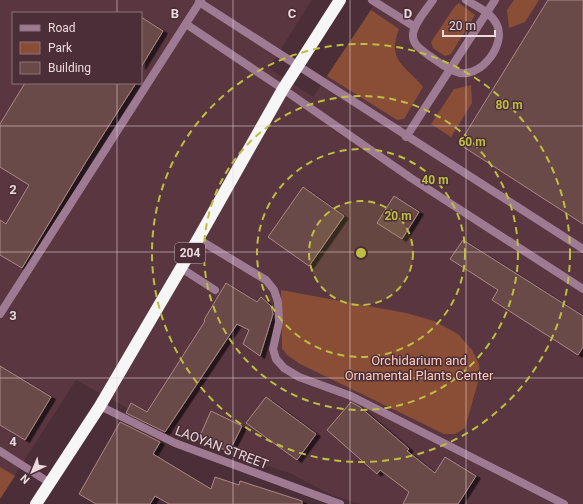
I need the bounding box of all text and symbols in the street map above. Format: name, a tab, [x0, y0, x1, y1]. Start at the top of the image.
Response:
text: B	[171, 6, 179, 21]
text: C	[288, 6, 297, 21]
text: D	[404, 6, 412, 21]
legend	[12, 12, 142, 84]
scale bar	[443, 12, 495, 38]
text: 20 m	[449, 19, 476, 33]
text: Road	[48, 21, 76, 35]
text: Park	[48, 41, 73, 55]
text: Building	[48, 61, 91, 75]
text: 80 m	[495, 98, 523, 112]
text: 60 m	[458, 135, 486, 149]
text: 40 m	[421, 173, 449, 187]
text: 2	[9, 182, 17, 197]
text: 20 m	[384, 209, 412, 223]
road number: 204	[175, 243, 205, 263]
centre of rings	[354, 246, 368, 260]
text: 3	[9, 308, 17, 323]
park label: Orchidarium and Ornamental Plants Center	[345, 353, 494, 383]
street label: LAOYAN STREET	[173, 423, 271, 472]
text: 4	[9, 434, 17, 449]
north arrow	[12, 452, 52, 492]
text: N	[18, 471, 33, 486]

